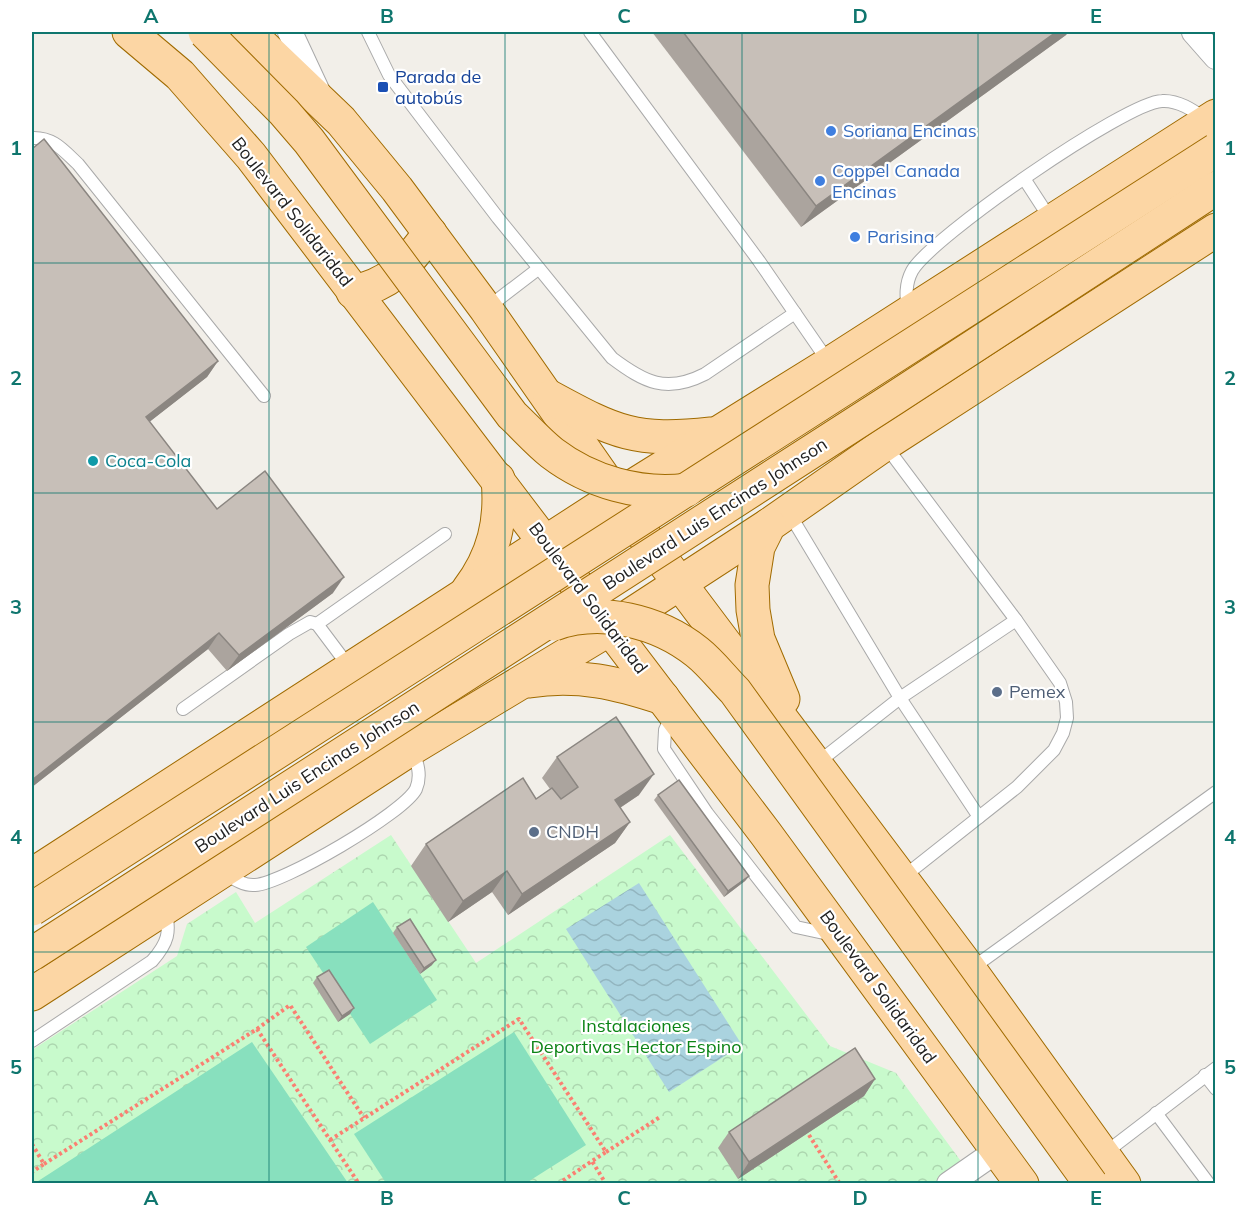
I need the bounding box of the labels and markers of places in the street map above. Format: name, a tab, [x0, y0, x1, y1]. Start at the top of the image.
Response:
place label: Parada de autobús	[395, 65, 481, 109]
marker: Parada de autobús	[376, 80, 390, 94]
place label: Soriana Encinas	[843, 119, 977, 142]
marker: Soriana Encinas	[824, 124, 838, 138]
place label: Coppel Canada Encinas	[832, 159, 960, 203]
marker: Coppel Canada Encinas	[813, 174, 827, 188]
place label: Parisina	[867, 225, 934, 248]
marker: Parisina	[848, 230, 862, 244]
place label: Coca-Cola	[105, 449, 191, 472]
marker: Coca-Cola	[86, 454, 100, 468]
place label: Pemex	[1009, 680, 1066, 703]
marker: Pemex	[990, 685, 1004, 699]
place label: CNDH	[546, 820, 599, 843]
marker: CNDH	[527, 825, 541, 839]

